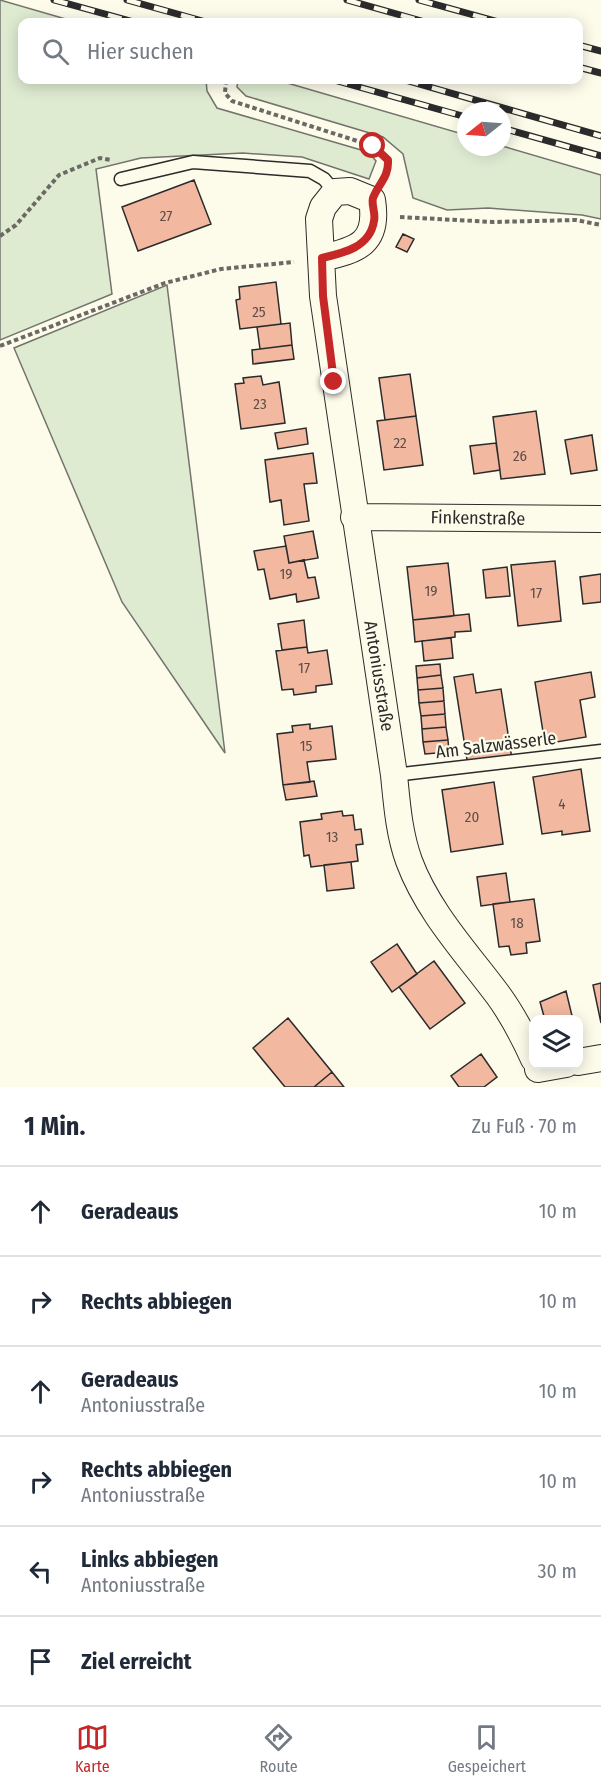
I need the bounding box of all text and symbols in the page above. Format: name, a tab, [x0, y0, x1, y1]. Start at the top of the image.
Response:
search box	[18, 18, 583, 84]
icon: search	[39, 35, 72, 68]
text: Hier suchen	[87, 38, 194, 65]
north arrow	[457, 102, 511, 156]
route start	[359, 132, 385, 158]
house number: 27	[160, 207, 172, 225]
house number: 25	[252, 303, 266, 321]
route end	[320, 368, 346, 394]
house number: 23	[253, 395, 267, 413]
house number: 22	[393, 434, 407, 452]
house number: 26	[513, 447, 527, 465]
street label: Finkenstraße	[431, 506, 526, 530]
house number: 19	[279, 565, 293, 583]
house number: 19	[424, 582, 438, 600]
house number: 17	[530, 584, 542, 602]
street label: Antoniusstraße	[359, 619, 399, 733]
house number: 17	[298, 659, 310, 677]
street label: Am Salzwässerle	[434, 727, 558, 763]
house number: 15	[300, 737, 312, 755]
house number: 4	[558, 795, 566, 813]
house number: 20	[465, 808, 479, 826]
house number: 13	[326, 828, 339, 846]
house number: 18	[510, 914, 524, 932]
map controls	[529, 1015, 583, 1069]
button: layers	[529, 1015, 583, 1069]
text: 1 Min.	[24, 1111, 85, 1142]
text: Zu Fuß · 70 m	[472, 1114, 577, 1138]
icon: ahead	[24, 1195, 57, 1228]
text: Geradeaus	[81, 1198, 178, 1225]
text: 10 m	[539, 1199, 577, 1223]
icon: right	[24, 1285, 57, 1318]
text: Rechts abbiegen	[81, 1288, 232, 1315]
text: 10 m	[539, 1289, 577, 1313]
text: Geradeaus	[81, 1366, 178, 1393]
icon: ahead	[24, 1375, 57, 1408]
text: 10 m	[539, 1379, 577, 1403]
text: Antoniusstraße	[81, 1393, 205, 1417]
text: Rechts abbiegen	[81, 1456, 232, 1483]
icon: right	[24, 1465, 57, 1498]
text: 10 m	[539, 1469, 577, 1493]
text: Antoniusstraße	[81, 1483, 205, 1507]
text: Links abbiegen	[81, 1546, 219, 1573]
icon: left	[24, 1555, 57, 1588]
text: 30 m	[537, 1559, 577, 1583]
text: Antoniusstraße	[81, 1573, 205, 1597]
icon: arrive	[24, 1645, 57, 1678]
text: Ziel erreicht	[81, 1648, 192, 1675]
tab: Karte	[75, 1721, 110, 1776]
tab: Route	[260, 1721, 298, 1776]
tab: Gespeichert	[448, 1721, 526, 1776]

